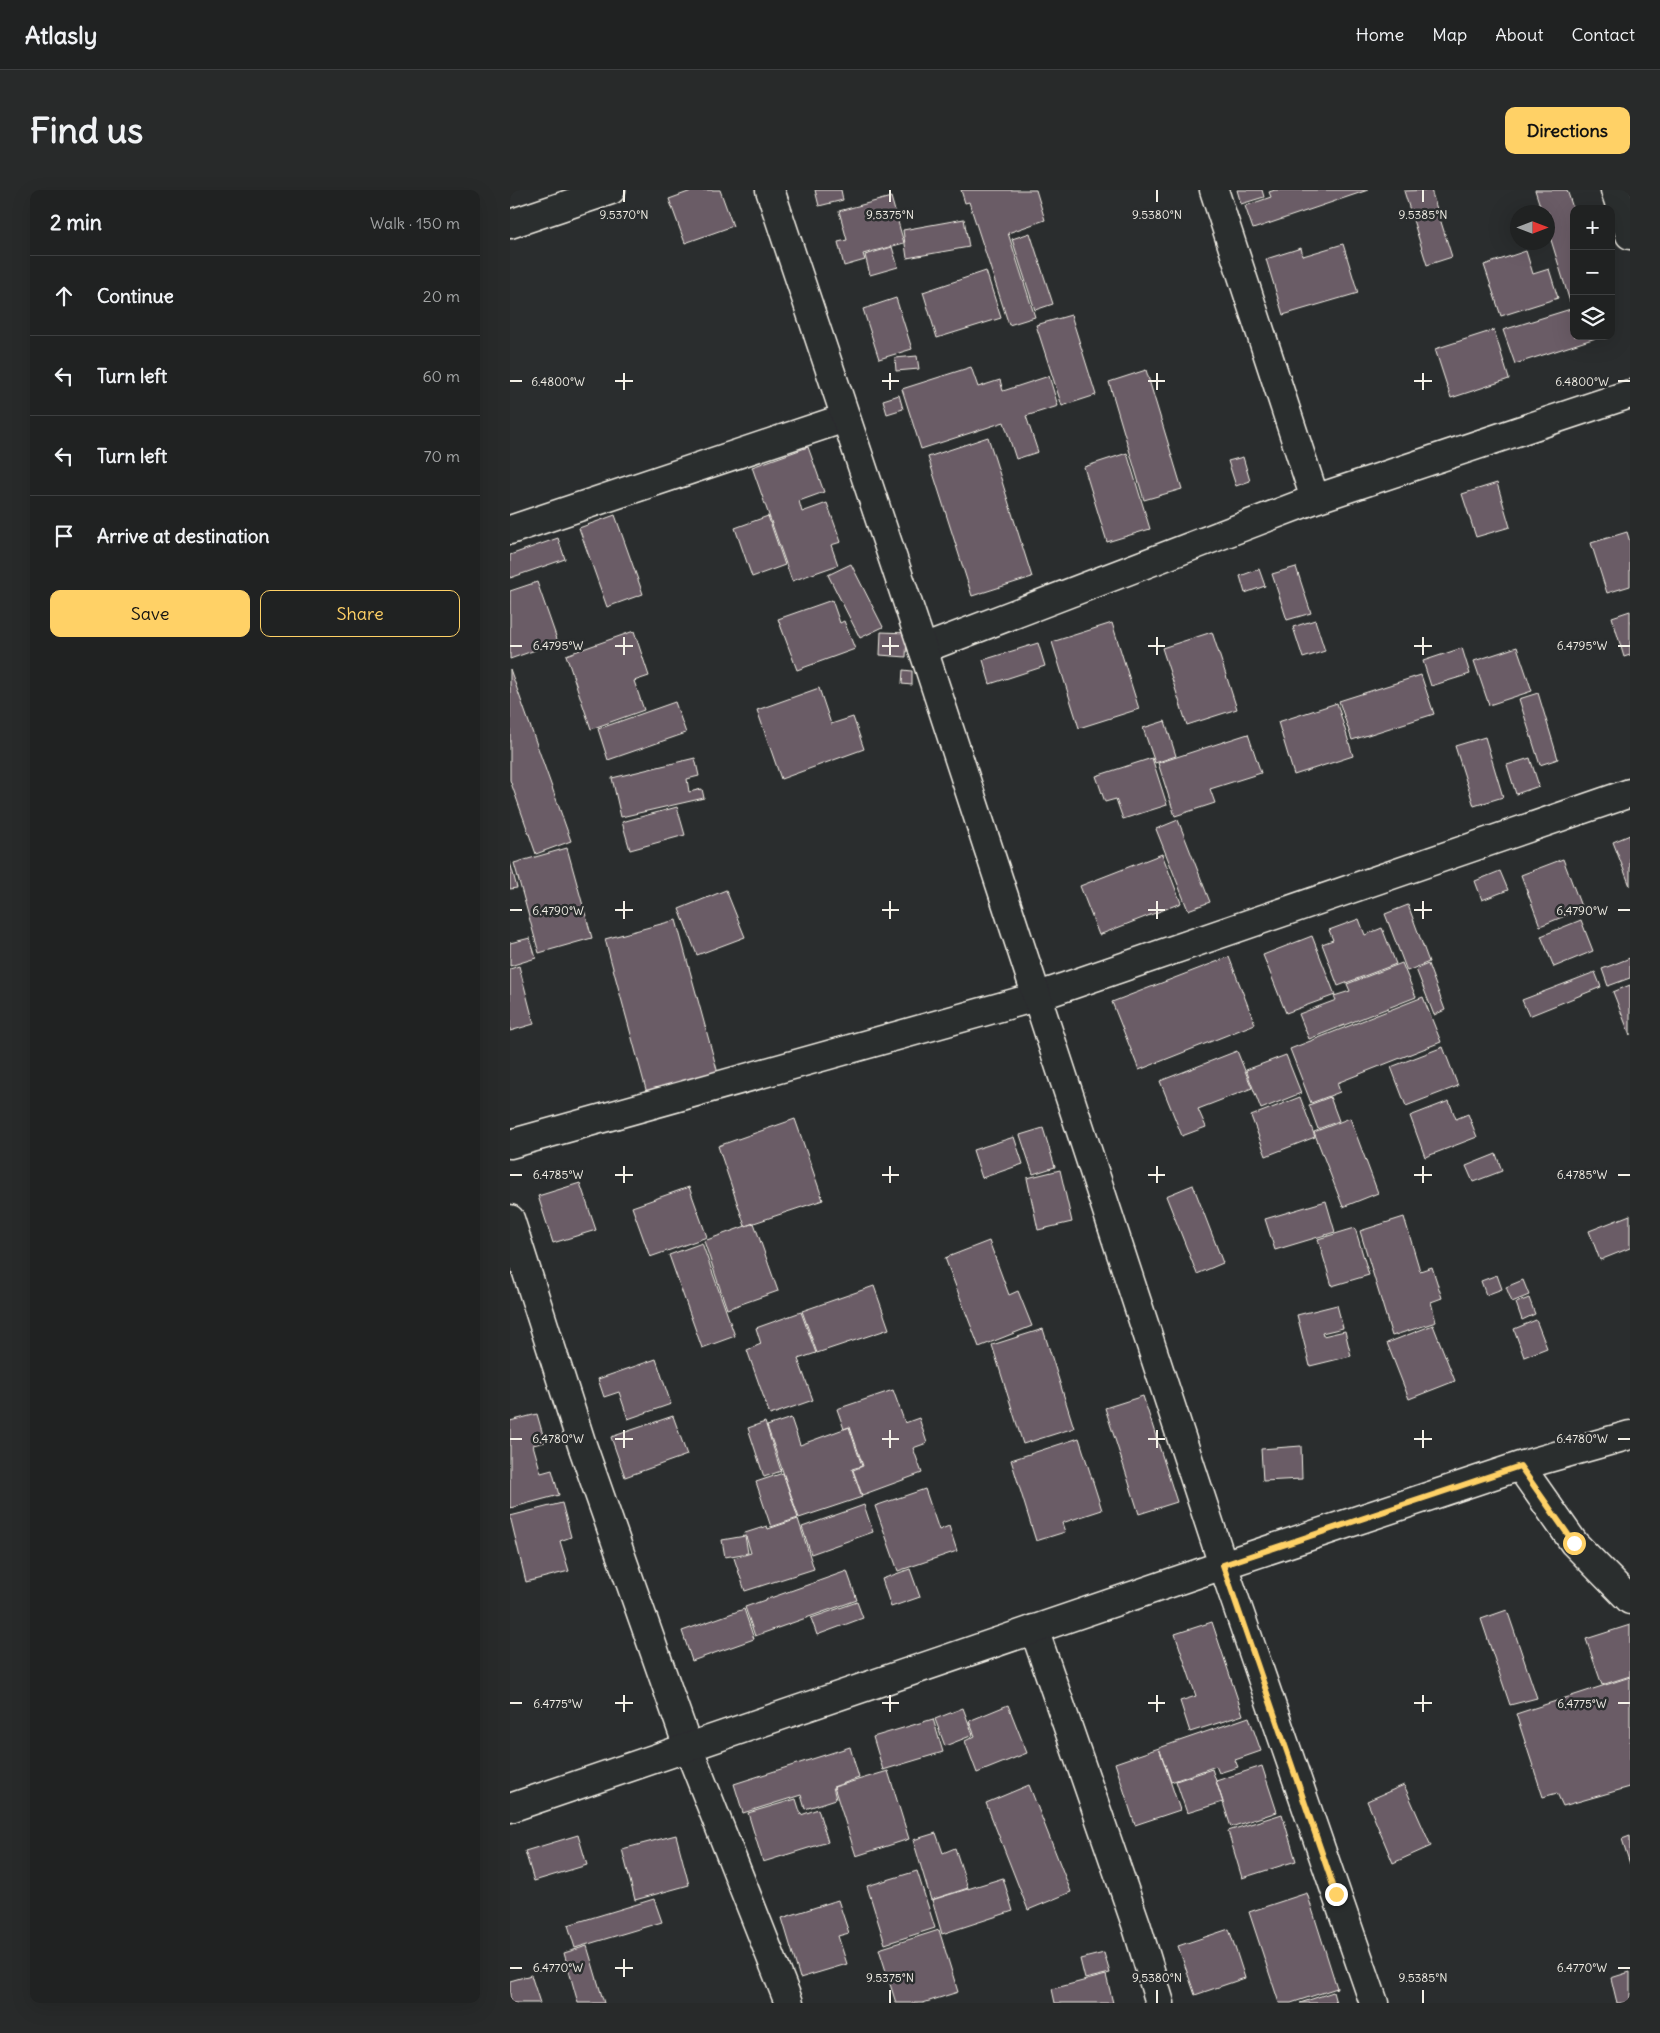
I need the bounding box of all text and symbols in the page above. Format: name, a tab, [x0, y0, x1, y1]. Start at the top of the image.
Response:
text: Atlasly	[25, 20, 97, 50]
text: Home	[1356, 23, 1404, 46]
text: Map	[1432, 23, 1467, 46]
text: About	[1495, 23, 1543, 46]
text: Contact	[1571, 23, 1635, 46]
button: Directions	[1505, 107, 1630, 154]
text: Find us	[30, 108, 143, 152]
north arrow	[1510, 205, 1555, 250]
map controls	[1570, 205, 1615, 340]
button: +	[1570, 205, 1615, 250]
text: 9.5370°N	[600, 207, 648, 222]
text: 9.5375°N	[866, 207, 914, 222]
text: 9.5380°N	[1132, 207, 1182, 222]
text: 9.5385°N	[1399, 207, 1447, 222]
text: 2 min	[50, 209, 102, 236]
text: Walk · 150 m	[370, 213, 460, 233]
button: −	[1570, 250, 1615, 295]
icon: ahead	[50, 282, 78, 310]
text: Continue	[97, 284, 174, 308]
text: 20 m	[423, 286, 460, 306]
button: layers	[1570, 295, 1615, 340]
icon: left	[50, 362, 78, 390]
text: Turn left	[97, 364, 167, 388]
text: 60 m	[422, 366, 460, 386]
text: 6.4800°W	[531, 374, 585, 389]
text: 6.4800°W	[1555, 374, 1609, 389]
icon: left	[50, 442, 78, 470]
text: Turn left	[97, 444, 167, 468]
text: 70 m	[424, 446, 460, 466]
icon: arrive	[50, 522, 78, 550]
text: Arrive at destination	[97, 524, 270, 548]
button: Save	[50, 590, 250, 637]
button: Share	[260, 590, 460, 637]
text: 6.4795°W	[533, 638, 583, 653]
text: 6.4795°W	[1557, 638, 1607, 653]
text: 6.4790°W	[532, 903, 584, 918]
text: 6.4790°W	[1556, 903, 1608, 918]
text: 6.4785°W	[533, 1167, 583, 1182]
text: 6.4785°W	[1557, 1167, 1607, 1182]
text: 6.4780°W	[532, 1431, 584, 1446]
text: 6.4780°W	[1556, 1431, 1608, 1446]
route start	[1563, 1532, 1586, 1555]
text: 6.4775°W	[533, 1696, 583, 1711]
text: 6.4775°W	[1557, 1696, 1607, 1711]
route end	[1325, 1883, 1348, 1906]
text: 6.4770°W	[533, 1960, 583, 1975]
text: 6.4770°W	[1557, 1960, 1607, 1975]
text: 9.5375°N	[866, 1970, 914, 1985]
text: 9.5380°N	[1132, 1970, 1182, 1985]
text: 9.5385°N	[1399, 1970, 1447, 1985]

